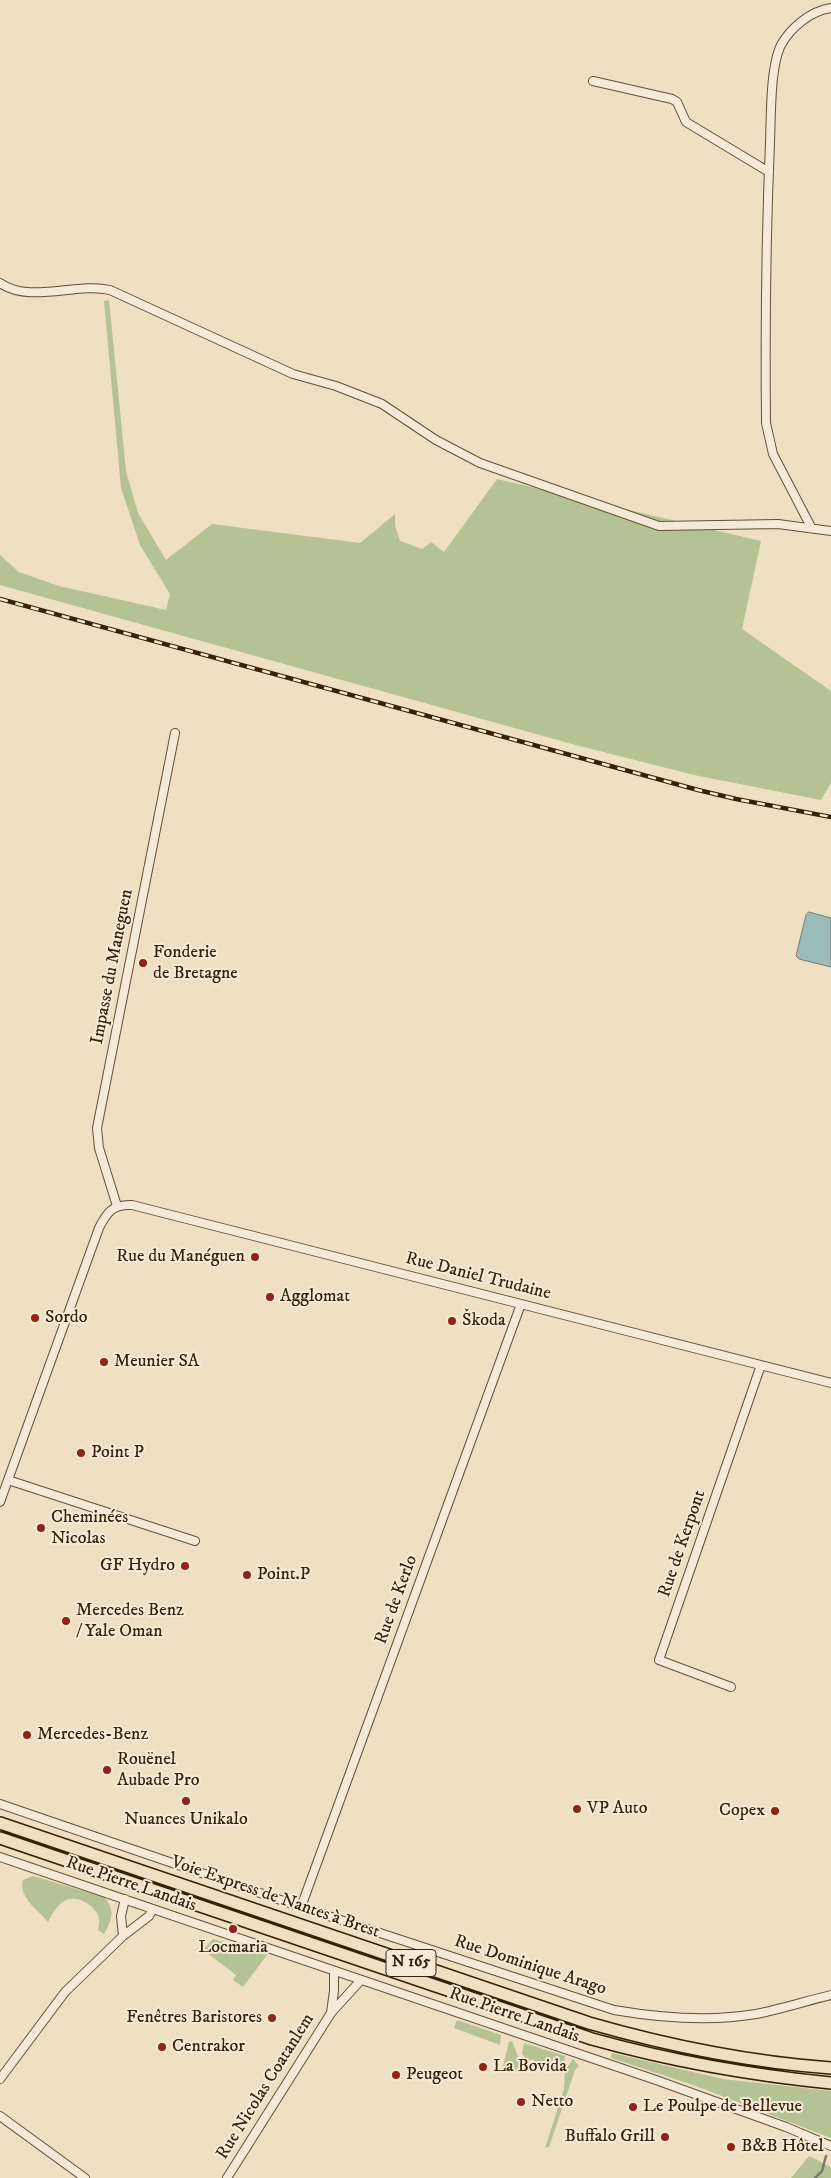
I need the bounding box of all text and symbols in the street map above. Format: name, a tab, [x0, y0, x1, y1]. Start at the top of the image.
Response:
street label: Impasse du Maneguen	[87, 888, 139, 1046]
place label: Fonderie de Bretagne	[153, 942, 238, 984]
marker: Fonderie de Bretagne	[137, 957, 149, 969]
place label: Rue du Manéguen	[116, 1246, 245, 1268]
street label: Rue Daniel Trudaine	[403, 1248, 553, 1306]
marker: Rue du Manéguen	[249, 1251, 261, 1263]
place label: Agglomat	[280, 1286, 350, 1308]
marker: Agglomat	[264, 1291, 276, 1303]
place label: Sordo	[45, 1307, 88, 1329]
place label: Škoda	[462, 1310, 506, 1332]
marker: Sordo	[29, 1312, 41, 1324]
marker: Škoda	[446, 1315, 458, 1327]
place label: Meunier SA	[114, 1351, 199, 1373]
marker: Meunier SA	[98, 1356, 110, 1368]
place label: Point P	[91, 1442, 144, 1464]
marker: Point P	[75, 1447, 87, 1459]
street label: Rue de Kerpont	[655, 1488, 711, 1600]
place label: Cheminées Nicolas	[51, 1507, 128, 1550]
marker: Cheminées Nicolas	[35, 1522, 47, 1534]
street label: Rue de Kerlo	[371, 1553, 423, 1647]
place label: GF Hydro	[100, 1555, 175, 1577]
marker: GF Hydro	[179, 1560, 191, 1572]
place label: Point.P	[257, 1564, 310, 1586]
marker: Point.P	[241, 1569, 253, 1581]
place label: Mercedes Benz / Yale Oman	[76, 1600, 184, 1642]
marker: Mercedes Benz / Yale Oman	[60, 1615, 72, 1627]
place label: Mercedes-Benz	[37, 1724, 148, 1746]
marker: Mercedes-Benz	[21, 1729, 33, 1741]
place label: Rouënel Aubade Pro	[117, 1749, 199, 1792]
marker: Rouënel Aubade Pro	[101, 1764, 113, 1776]
marker: Nuances Unikalo	[180, 1795, 192, 1807]
place label: VP Auto	[587, 1798, 647, 1820]
place label: Copex	[719, 1800, 765, 1822]
marker: VP Auto	[571, 1803, 583, 1815]
marker: Copex	[769, 1805, 781, 1817]
place label: Nuances Unikalo	[124, 1809, 248, 1831]
street label: Voie Express de Nantes à Brest	[168, 1852, 382, 1944]
street label: Rue Pierre Landais	[63, 1853, 199, 1917]
marker: Locmaria	[227, 1923, 239, 1935]
street label: Rue Dominique Arago	[451, 1931, 609, 2001]
place label: Locmaria	[198, 1937, 268, 1959]
road number: N 165	[386, 1950, 436, 1976]
street label: Rue Pierre Landais	[446, 1984, 582, 2048]
place label: Fenêtres Baristores	[126, 2007, 262, 2029]
street label: Rue Nicolas Coatanlem	[212, 2010, 320, 2164]
marker: Fenêtres Baristores	[266, 2012, 278, 2024]
place label: Centrakor	[172, 2036, 245, 2058]
marker: Centrakor	[156, 2041, 168, 2053]
place label: La Bovida	[493, 2056, 567, 2078]
marker: La Bovida	[477, 2061, 489, 2073]
place label: Peugeot	[406, 2064, 463, 2086]
marker: Peugeot	[390, 2069, 402, 2081]
place label: Netto	[531, 2091, 573, 2113]
marker: Netto	[515, 2096, 527, 2108]
place label: Le Poulpe de Bellevue	[643, 2096, 802, 2118]
marker: Le Poulpe de Bellevue	[627, 2101, 639, 2113]
place label: Buffalo Grill	[565, 2126, 655, 2148]
marker: Buffalo Grill	[659, 2131, 671, 2143]
place label: B&B Hôtel	[741, 2136, 824, 2158]
marker: B&B Hôtel	[725, 2141, 737, 2153]

